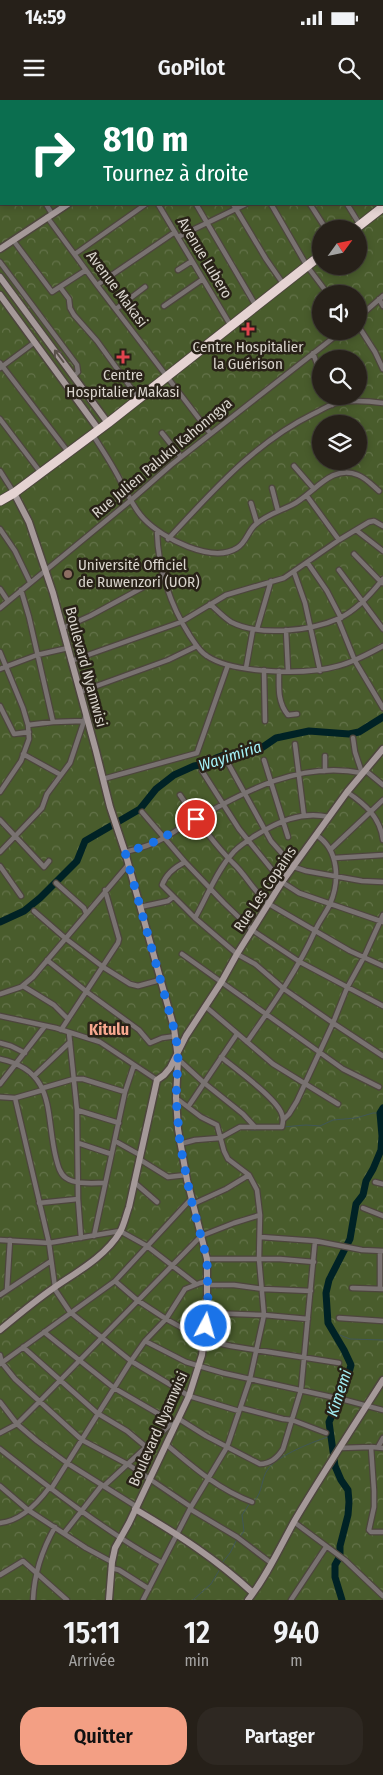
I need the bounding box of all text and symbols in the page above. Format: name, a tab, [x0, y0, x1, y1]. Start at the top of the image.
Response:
text: 14:59	[25, 6, 66, 29]
icon: menu	[20, 54, 48, 82]
text: GoPilot	[158, 54, 225, 81]
icon: search	[335, 54, 363, 82]
text: 810 m	[103, 118, 189, 160]
icon: right	[20, 120, 85, 185]
text: Tournez à droite	[103, 160, 249, 187]
street label: Avenue Lubero	[174, 214, 236, 302]
north arrow	[312, 220, 368, 275]
map controls	[312, 220, 367, 470]
street label: Avenue Makasi	[82, 247, 152, 331]
button: sound	[312, 285, 367, 340]
marker: Centre Hospitalier la Guérison	[241, 322, 255, 336]
place label: Centre Hospitalier la Guérison	[193, 338, 304, 373]
one-way arrow	[54, 349, 64, 363]
marker: Centre Hospitalier Makasi	[116, 350, 130, 364]
button: search	[312, 350, 367, 405]
place label: Centre Hospitalier Makasi	[66, 366, 180, 401]
street label: Rue Julien Paluku Kahonngya	[88, 394, 236, 522]
button: layers	[312, 415, 367, 470]
place label: Université Officiel de Ruwenzori (UOR)	[78, 556, 200, 591]
marker: Université Officiel de Ruwenzori (UOR)	[62, 568, 74, 580]
street label: Boulevard Nyamwisi	[61, 605, 111, 729]
water label: Wayimiria	[196, 737, 264, 775]
pin	[175, 798, 217, 840]
icon: arrive	[182, 805, 210, 833]
street label: Rue Les Copains	[230, 843, 300, 935]
district label: Kitulu	[89, 1020, 129, 1039]
position arrow	[179, 1299, 231, 1351]
water label: Kimemi	[322, 1367, 356, 1419]
street label: Boulevard Nyamwisi	[125, 1369, 191, 1489]
text: 15:11	[63, 1615, 120, 1651]
text: 12	[184, 1615, 210, 1651]
text: 940	[273, 1615, 320, 1651]
text: Arrivée	[69, 1651, 115, 1670]
text: min	[184, 1651, 209, 1670]
text: m	[290, 1651, 303, 1670]
button: Quitter	[20, 1707, 187, 1765]
button: Partager	[197, 1707, 363, 1765]

